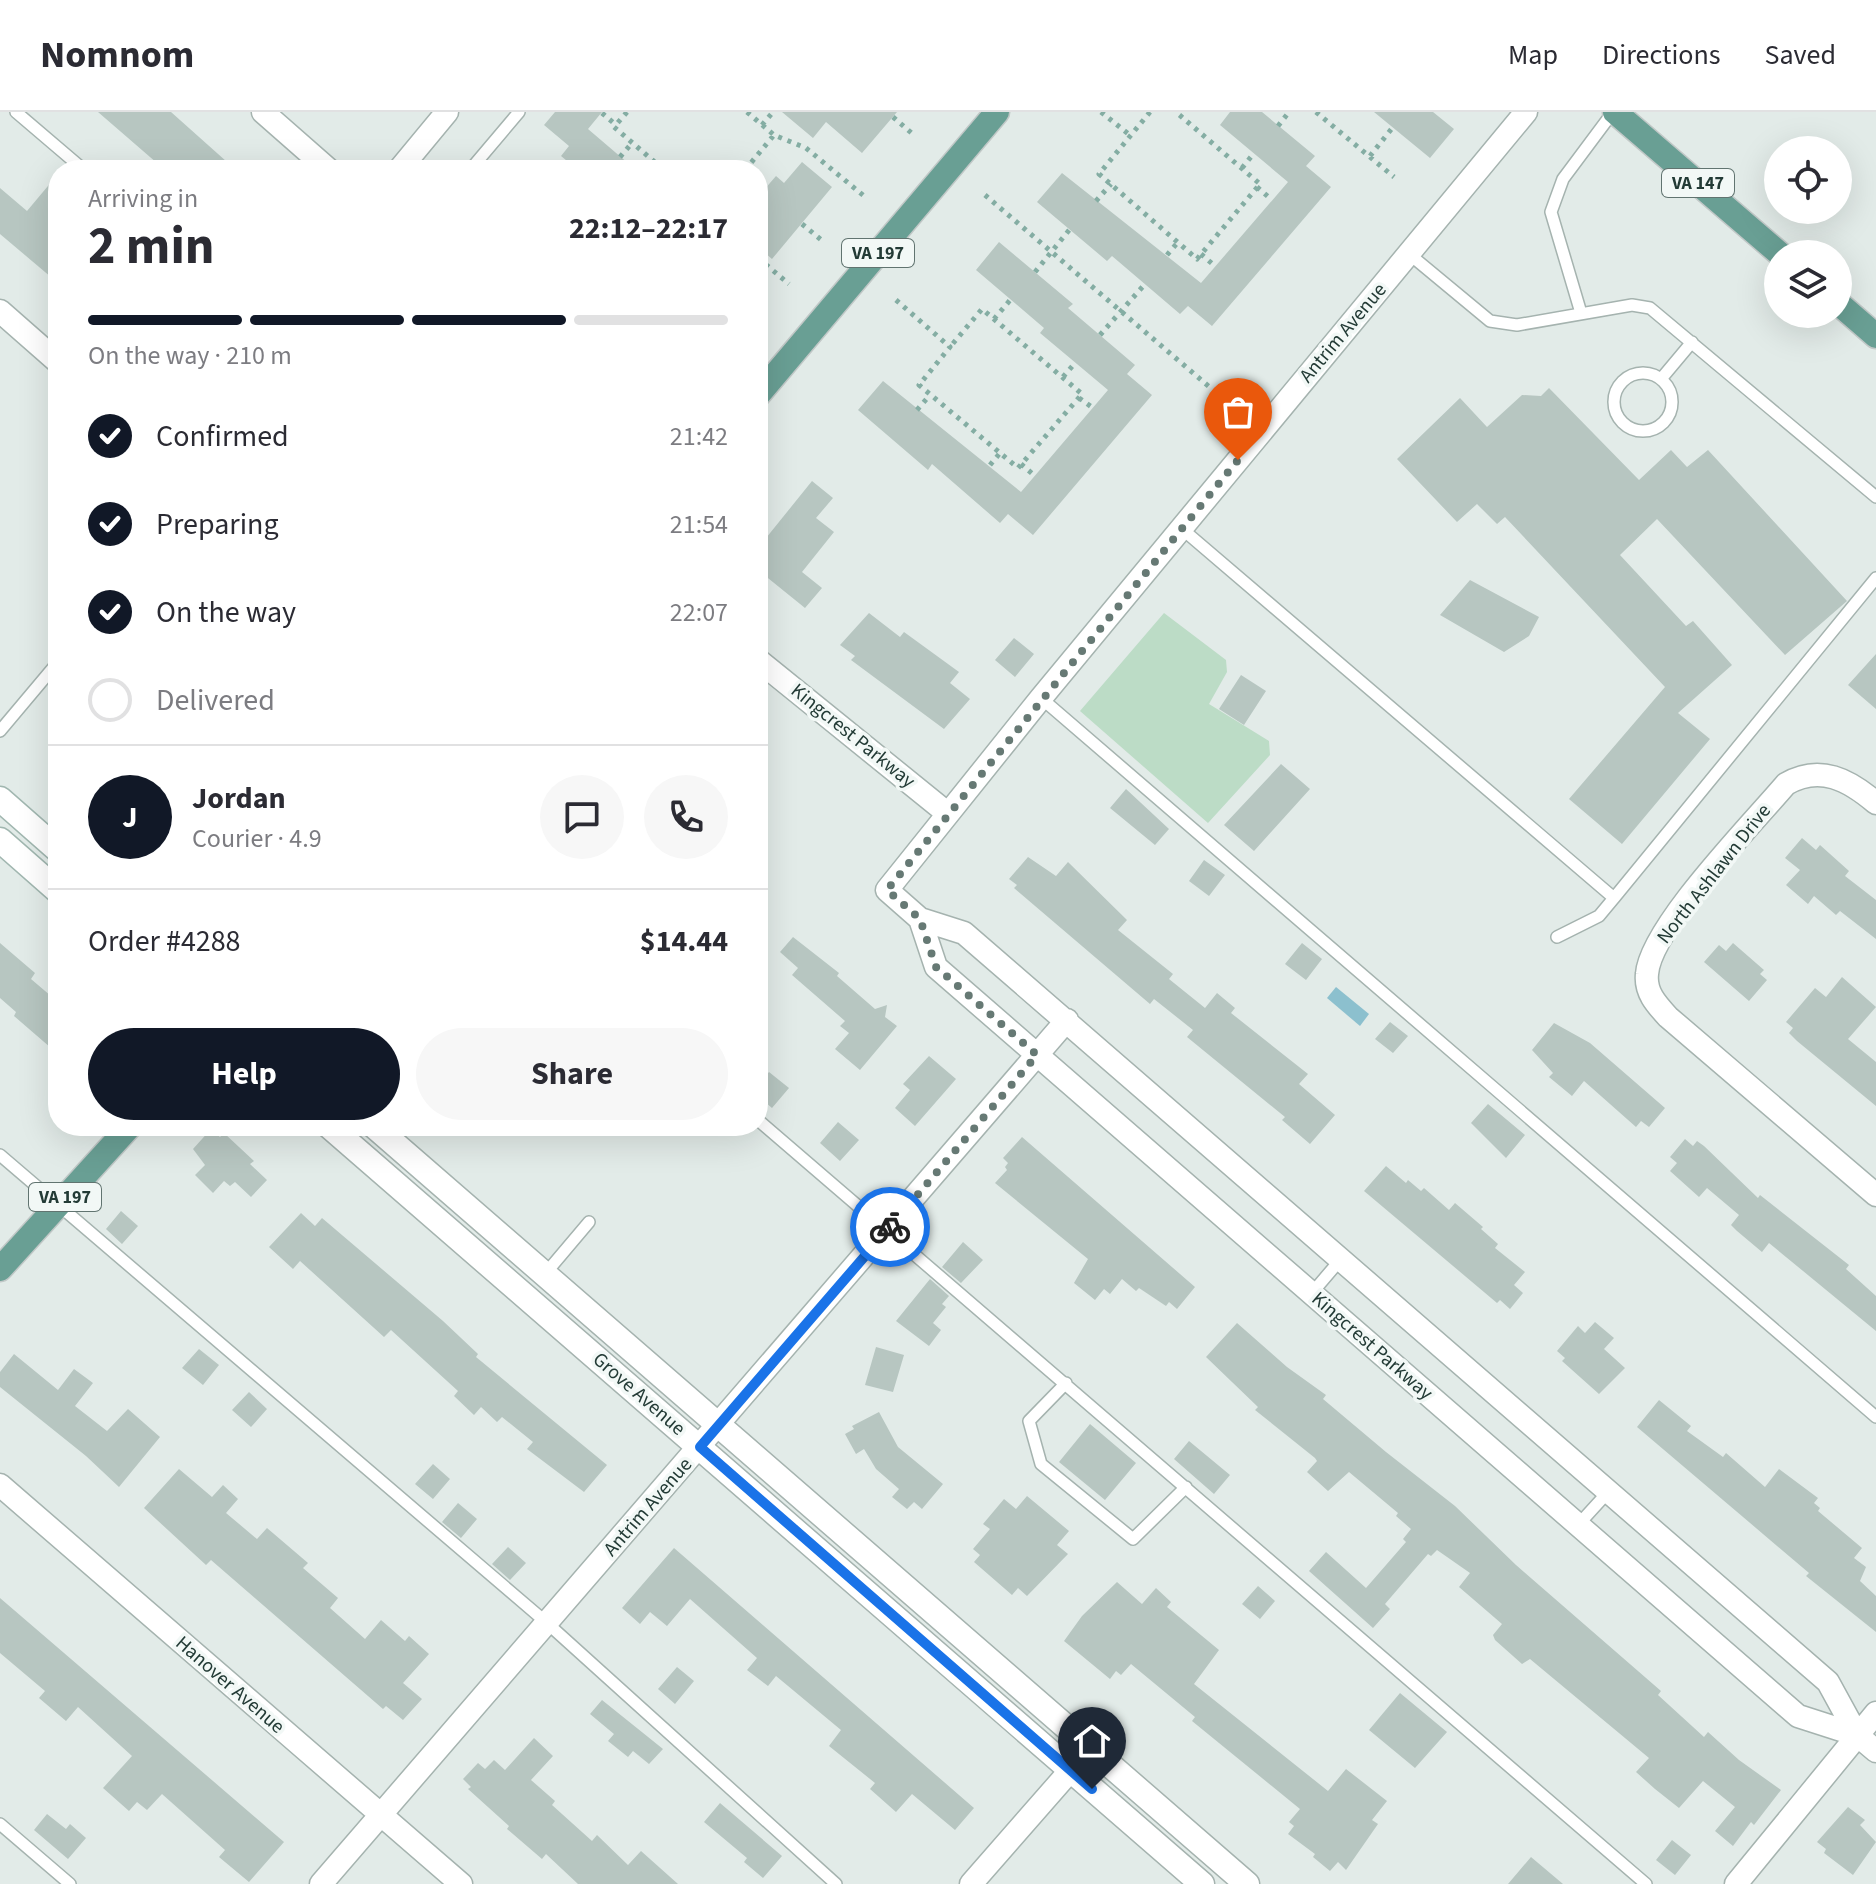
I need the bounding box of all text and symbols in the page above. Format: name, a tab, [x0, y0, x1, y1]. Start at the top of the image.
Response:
text: Nomnom	[40, 28, 194, 82]
text: Map	[1508, 35, 1558, 75]
text: Directions	[1602, 35, 1721, 75]
text: Saved	[1765, 35, 1836, 75]
map controls	[1764, 136, 1852, 328]
button: locate	[1764, 136, 1852, 224]
road number: VA 147	[1662, 169, 1734, 197]
text: Arriving in	[88, 180, 198, 217]
text: 22:12–22:17	[569, 207, 728, 250]
text: 2 min	[88, 210, 215, 284]
road number: VA 197	[842, 239, 914, 267]
button: layers	[1764, 240, 1852, 328]
street label: Antrim Avenue	[1293, 277, 1393, 389]
text: On the way · 210 m	[88, 337, 292, 374]
pin	[1204, 378, 1272, 460]
icon: bag	[1216, 390, 1260, 434]
icon: check	[88, 414, 132, 458]
text: Confirmed	[156, 415, 289, 458]
text: 21:42	[670, 418, 728, 455]
icon: check	[88, 502, 132, 546]
text: Preparing	[156, 503, 279, 546]
text: 21:54	[670, 506, 728, 543]
icon: check	[88, 590, 132, 634]
text: On the way	[156, 591, 296, 634]
text: 22:07	[670, 594, 728, 631]
street label: Kingcrest Parkway	[785, 677, 922, 795]
text: Delivered	[156, 679, 275, 722]
button: chat	[540, 775, 624, 859]
button: phone	[644, 775, 728, 859]
text: Jordan	[192, 777, 286, 820]
text: J	[122, 796, 138, 839]
street label: North Ashlawn Drive	[1650, 798, 1778, 950]
text: Courier · 4.9	[192, 820, 322, 857]
text: Order #4288	[88, 920, 241, 963]
text: $14.44	[640, 920, 728, 963]
button: Help	[88, 1028, 400, 1120]
button: Share	[416, 1028, 728, 1120]
road number: VA 197	[29, 1183, 101, 1211]
courier	[850, 1187, 930, 1267]
icon: bike	[868, 1205, 912, 1249]
street label: Kingcrest Parkway	[1305, 1285, 1439, 1407]
street label: Grove Avenue	[587, 1346, 692, 1442]
street label: Antrim Avenue	[597, 1451, 699, 1562]
street label: Hanover Avenue	[169, 1630, 291, 1740]
pin	[1058, 1707, 1126, 1789]
icon: home	[1070, 1719, 1114, 1763]

